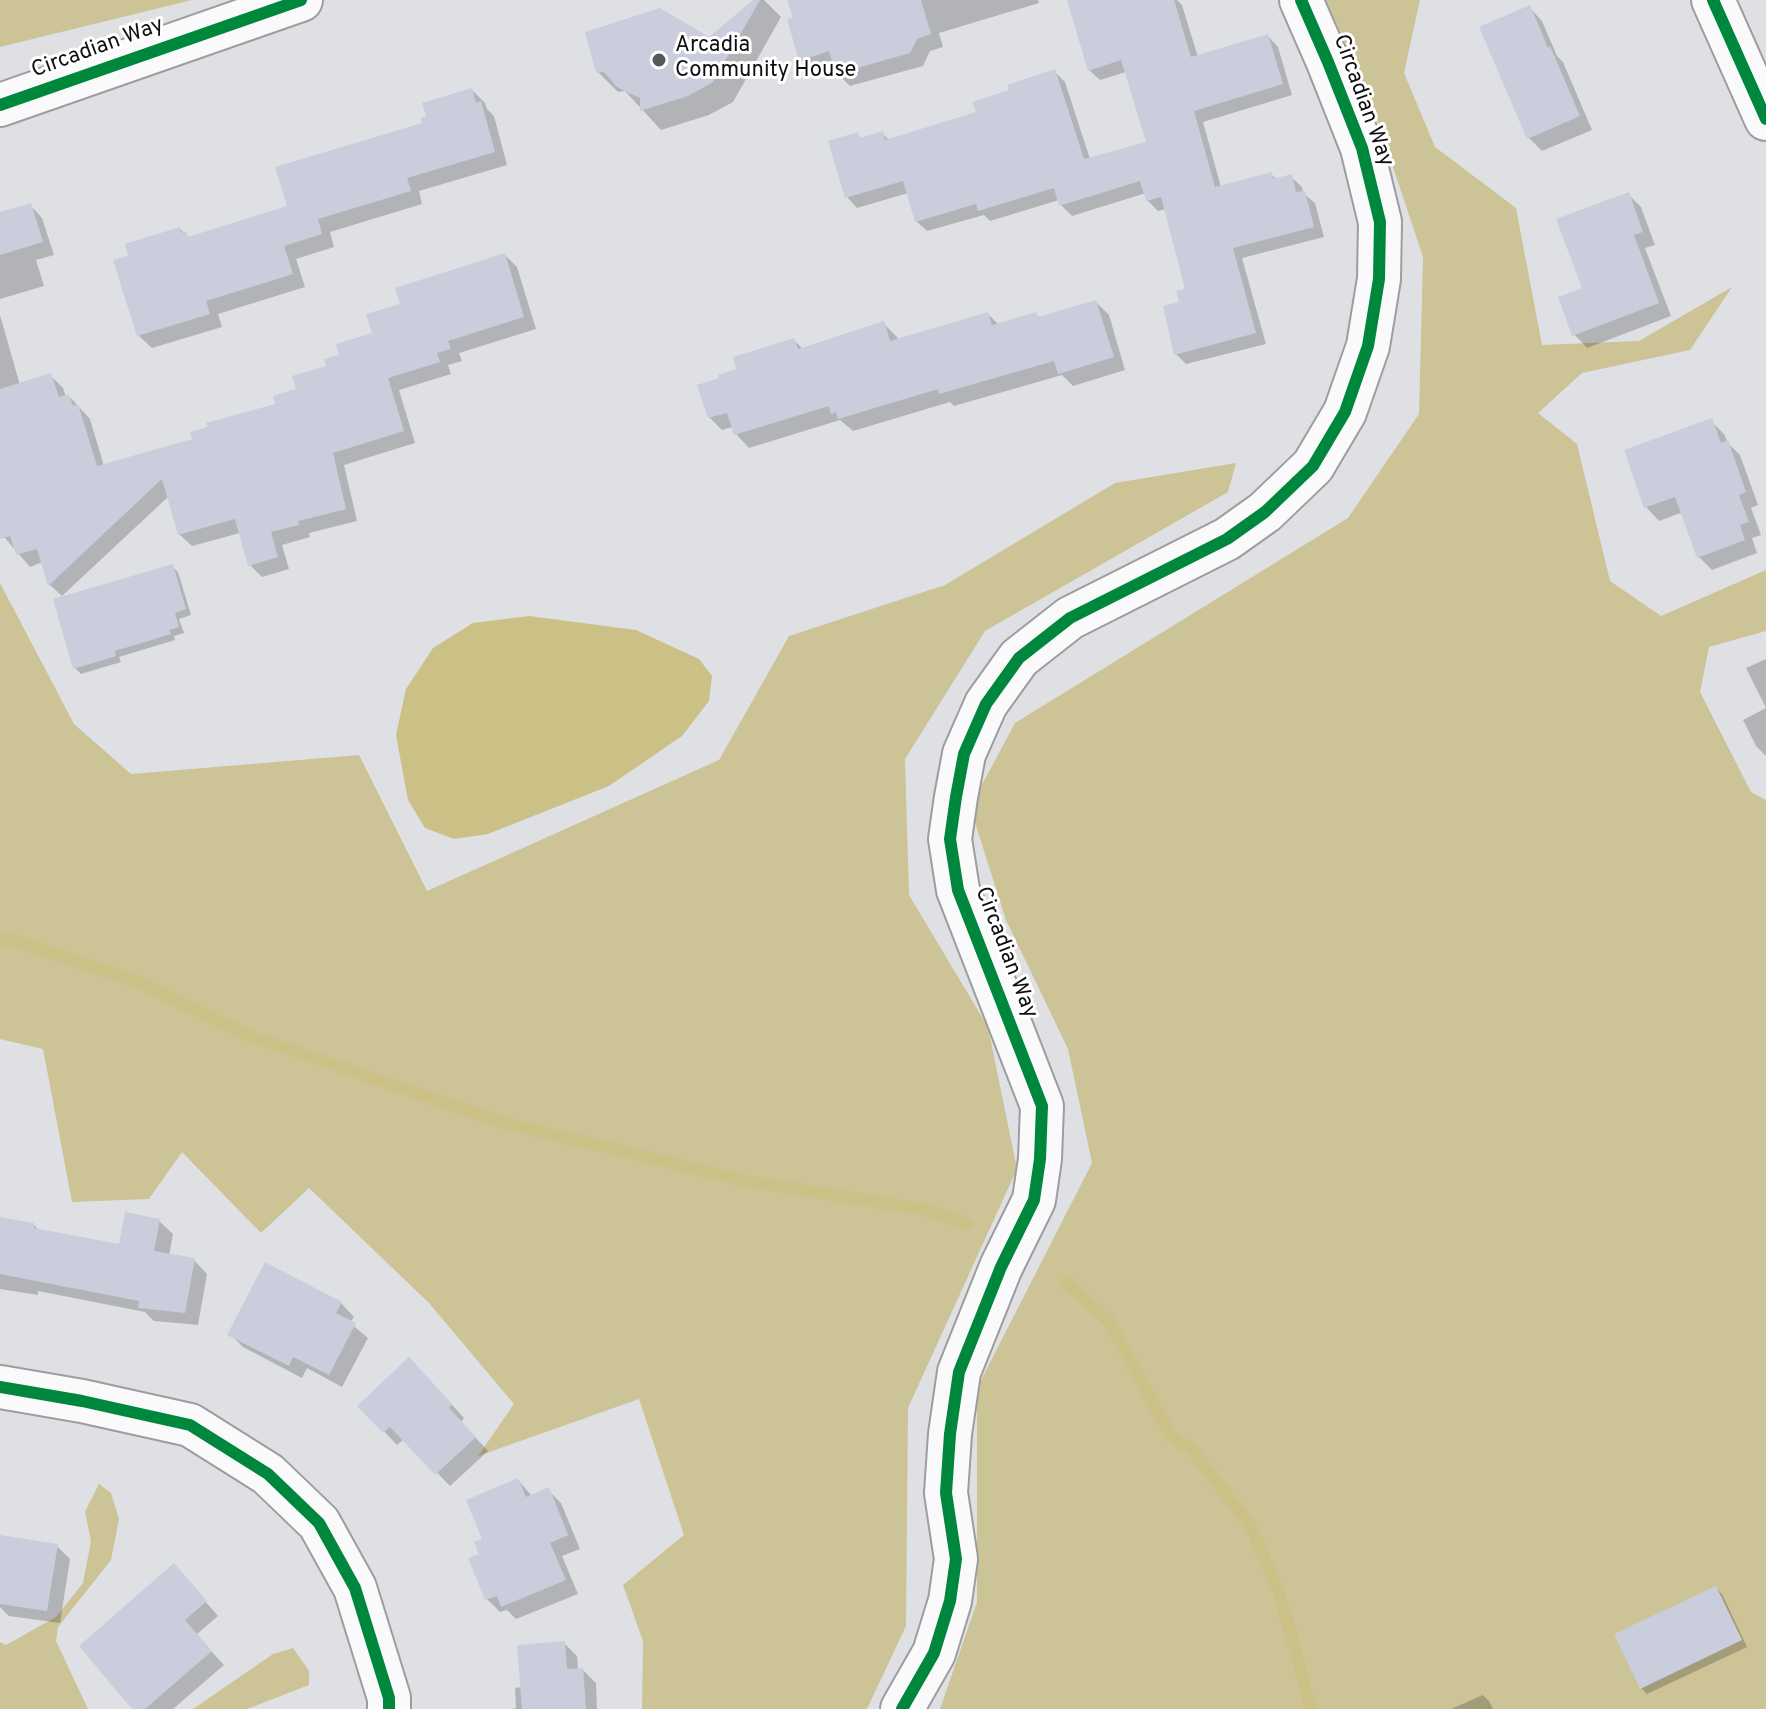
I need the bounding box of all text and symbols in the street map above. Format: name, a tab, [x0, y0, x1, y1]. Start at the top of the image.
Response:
street label: Circadian Way	[28, 13, 168, 85]
street label: Circadian Way	[1326, 31, 1398, 171]
place label: Arcadia Community House	[675, 34, 856, 86]
marker: Arcadia Community House	[650, 51, 668, 69]
street label: Circadian Way	[968, 883, 1042, 1023]

